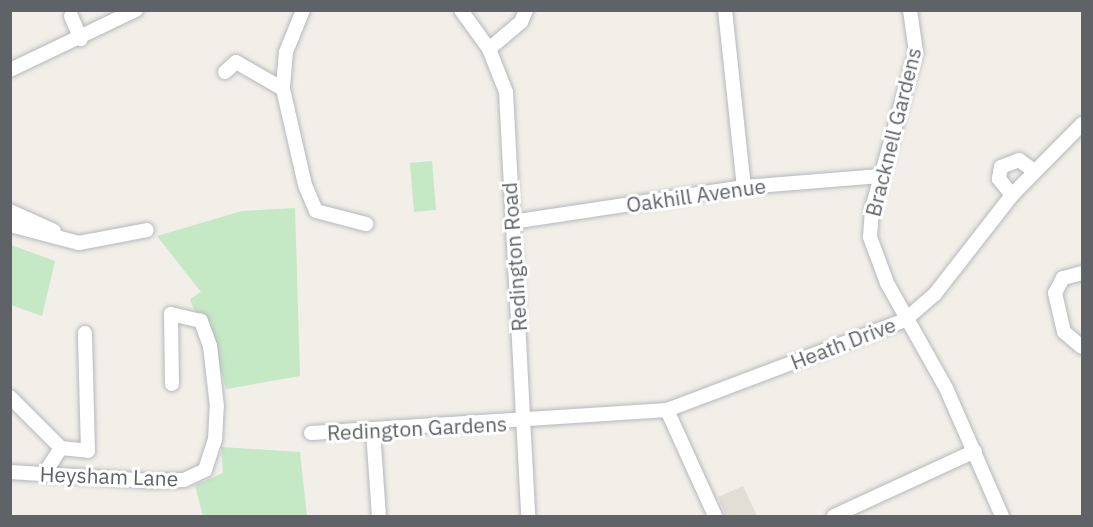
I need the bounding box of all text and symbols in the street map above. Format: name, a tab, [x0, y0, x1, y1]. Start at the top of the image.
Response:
street label: Bracknell Gardens	[860, 45, 926, 219]
street label: Oakhill Avenue	[625, 173, 767, 217]
street label: Redington Road	[496, 182, 532, 332]
street label: Heath Drive	[787, 311, 899, 375]
street label: Redington Gardens	[326, 411, 508, 445]
street label: Heysham Lane	[39, 461, 179, 491]

